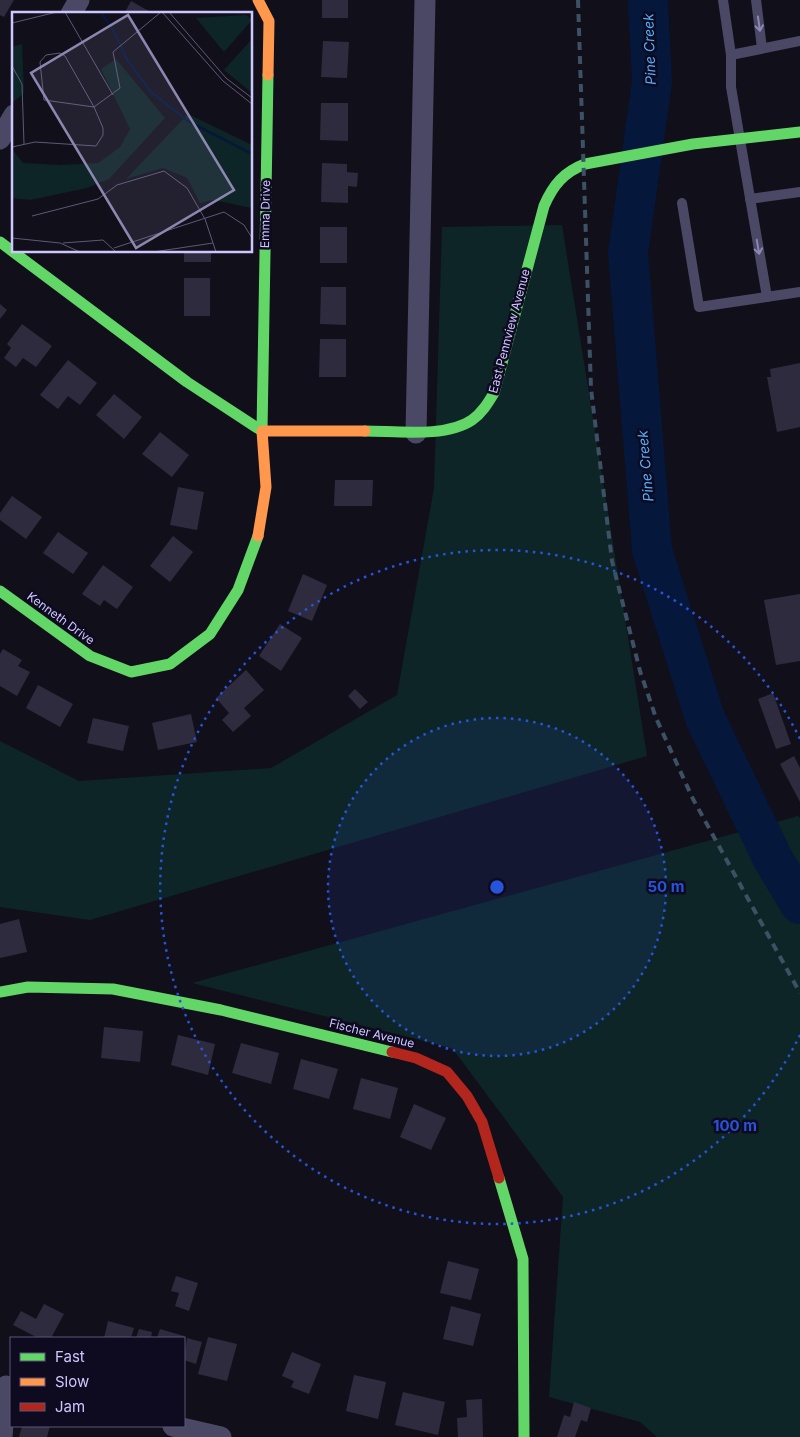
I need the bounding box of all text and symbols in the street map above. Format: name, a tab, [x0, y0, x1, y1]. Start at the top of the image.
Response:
inset map	[12, 12, 252, 252]
water label: Pine Creek	[639, 13, 659, 85]
one-way arrow	[754, 16, 764, 32]
street label: Emma Drive	[257, 180, 273, 248]
one-way arrow	[754, 239, 764, 255]
street label: East Pennview Avenue	[485, 267, 533, 395]
water label: Pine Creek	[633, 429, 657, 502]
street label: Kenneth Drive	[24, 588, 98, 648]
text: 50 m	[648, 877, 684, 896]
centre of rings	[488, 878, 506, 896]
street label: Fischer Avenue	[328, 1015, 416, 1051]
text: 100 m	[713, 1116, 757, 1135]
legend	[10, 1337, 185, 1427]
text: Fast	[55, 1347, 85, 1366]
text: Slow	[55, 1372, 89, 1391]
text: Jam	[55, 1397, 85, 1416]

